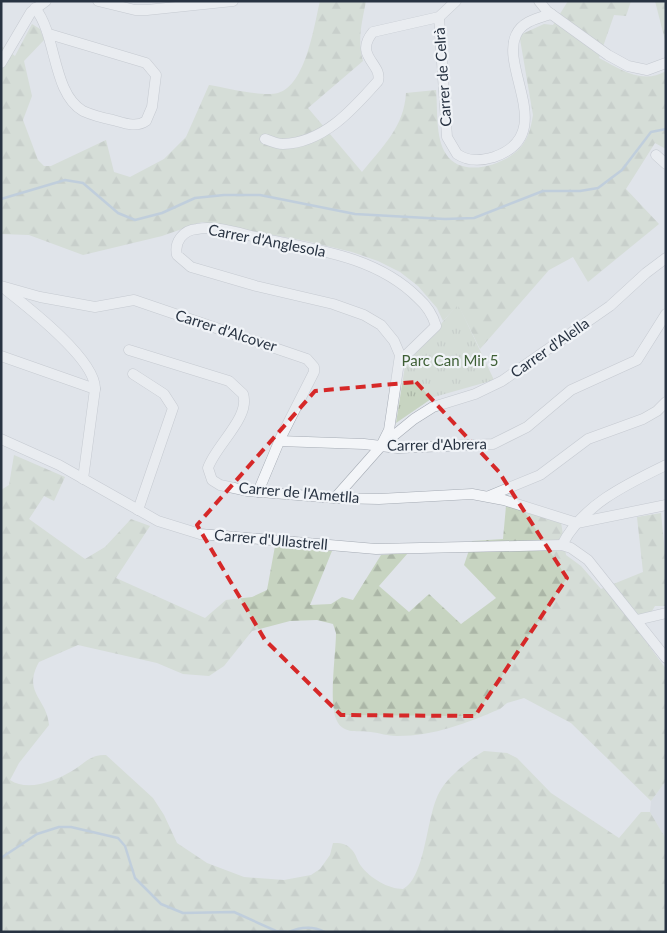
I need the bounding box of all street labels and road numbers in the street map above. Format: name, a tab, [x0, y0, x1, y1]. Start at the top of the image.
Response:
street label: Carrer de Celrà	[430, 27, 454, 127]
street label: Carrer d'Anglesola	[207, 220, 327, 260]
street label: Carrer d'Alcover	[173, 305, 280, 355]
street label: Carrer d'Alella	[507, 314, 592, 381]
street label: Carrer d'Abrera	[387, 434, 487, 454]
street label: Carrer de l'Ametlla	[238, 478, 360, 506]
street label: Carrer d'Ullastrell	[214, 525, 329, 553]

